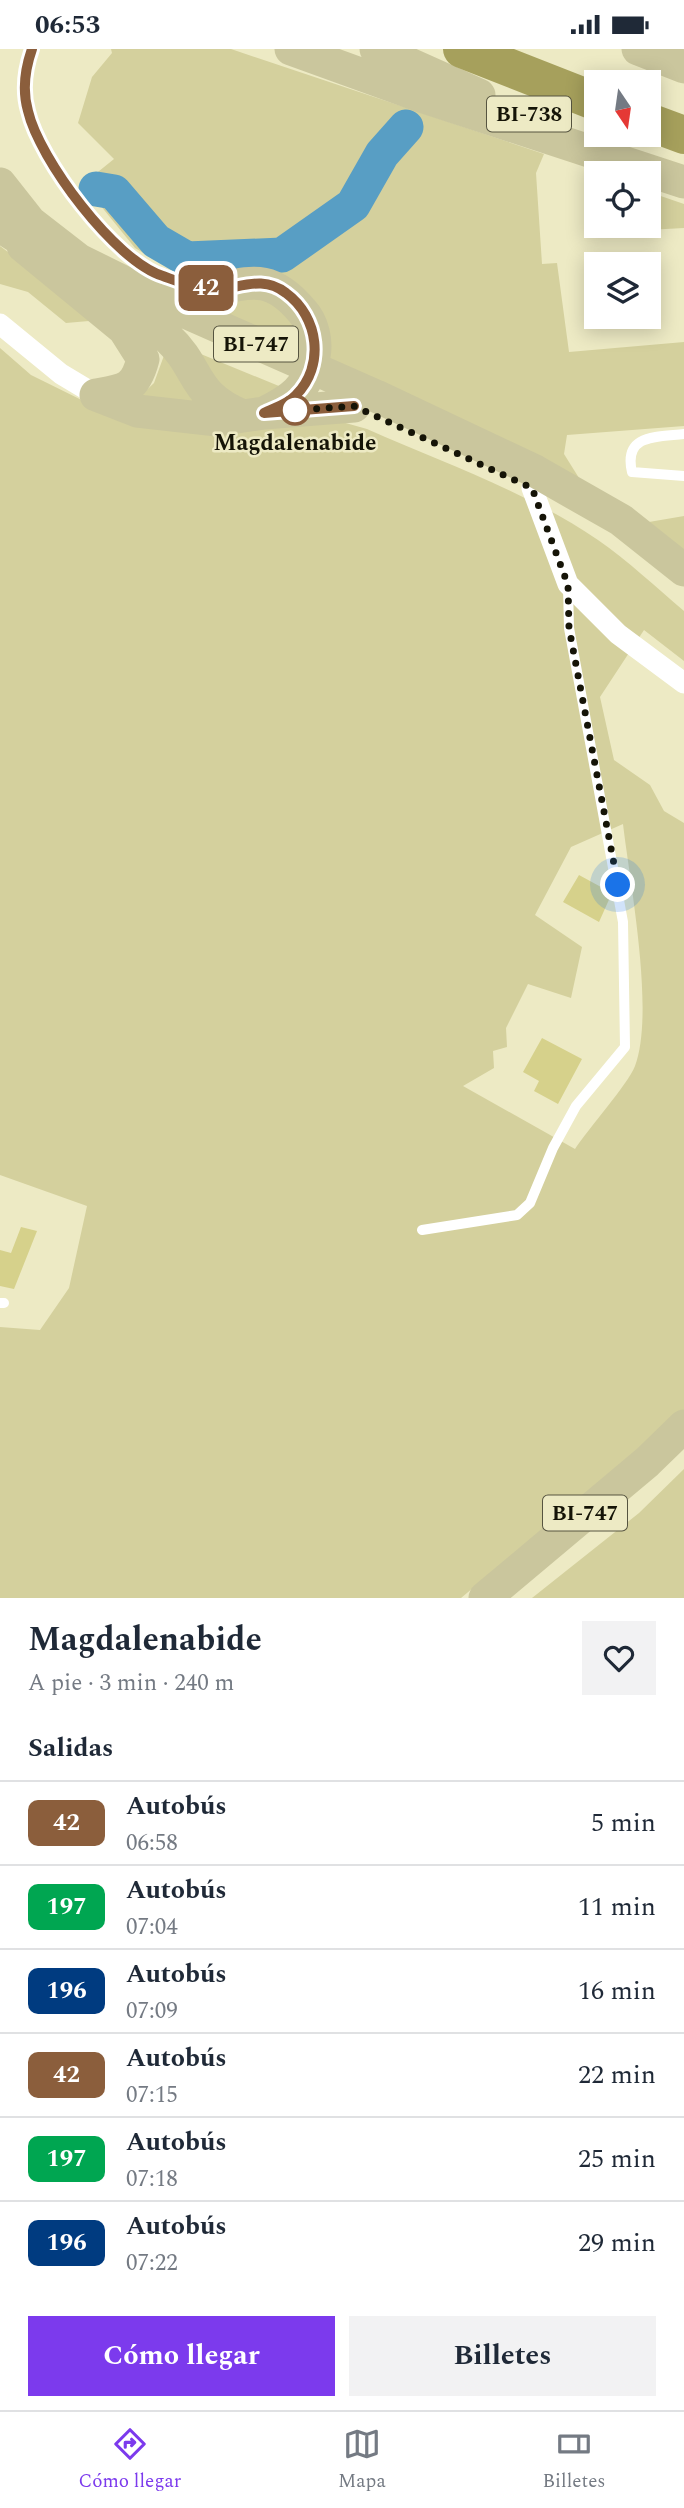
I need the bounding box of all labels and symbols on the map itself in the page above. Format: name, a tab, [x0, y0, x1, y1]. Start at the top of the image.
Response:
north arrow	[584, 70, 662, 147]
road number: BI-738	[487, 97, 571, 131]
line badge: 42	[174, 265, 238, 311]
road number: BI-747	[214, 327, 298, 361]
marker: Magdalenabide	[280, 395, 310, 425]
place label: Magdalenabide	[214, 426, 376, 461]
your location	[600, 867, 635, 902]
road number: BI-747	[543, 1495, 627, 1531]

